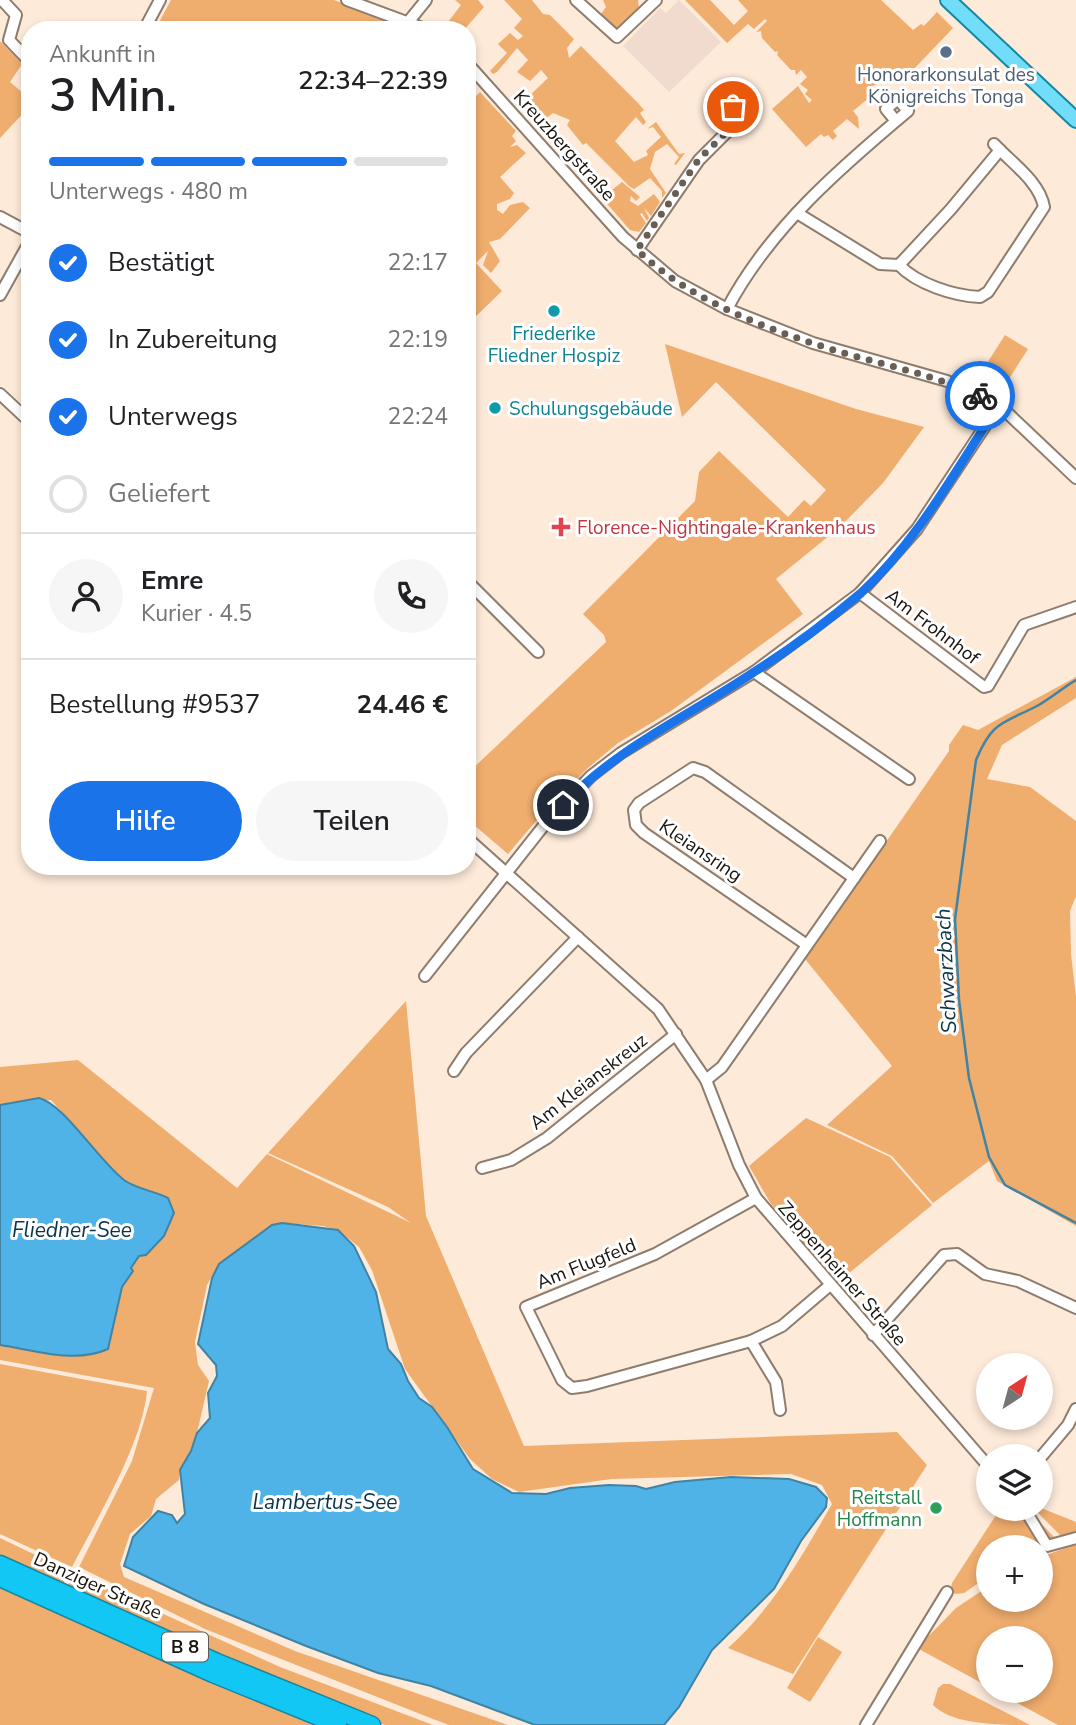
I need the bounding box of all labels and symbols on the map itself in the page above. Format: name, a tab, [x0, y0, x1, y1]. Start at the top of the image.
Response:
marker: Honorarkonsulat des Königreichs Tonga	[938, 44, 954, 60]
place label: Honorarkonsulat des Königreichs Tonga	[857, 62, 1035, 110]
pin	[703, 77, 763, 137]
street label: Kreuzbergstraße	[507, 84, 621, 207]
marker: Friederike Fliedner Hospiz	[546, 303, 562, 319]
place label: Friederike Fliedner Hospiz	[488, 321, 621, 369]
courier	[945, 361, 1015, 431]
place label: Schulungsgebäude	[509, 396, 673, 422]
marker: Schulungsgebäude	[487, 400, 503, 416]
place label: Florence-Nightingale-Krankenhaus	[577, 515, 876, 541]
marker: Florence-Nightingale-Krankenhaus	[551, 517, 571, 537]
street label: Am Frohnhof	[880, 583, 985, 671]
pin	[533, 775, 593, 835]
street label: Kleiansring	[654, 813, 747, 888]
water label: Schwarzbach	[929, 908, 963, 1034]
street label: Am Kleianskreuz	[524, 1028, 653, 1136]
street label: Zeppenheimer Straße	[772, 1196, 913, 1352]
water label: Fliedner-See	[12, 1216, 132, 1244]
street label: Am Flugfeld	[533, 1232, 640, 1296]
north arrow	[976, 1353, 1054, 1430]
place label: Reitstall Hoffmann	[837, 1485, 922, 1533]
water label: Lambertus-See	[253, 1488, 397, 1516]
marker: Reitstall Hoffmann	[928, 1500, 944, 1516]
street label: Danziger Straße	[29, 1546, 166, 1626]
road number: B 8	[162, 1632, 208, 1662]

